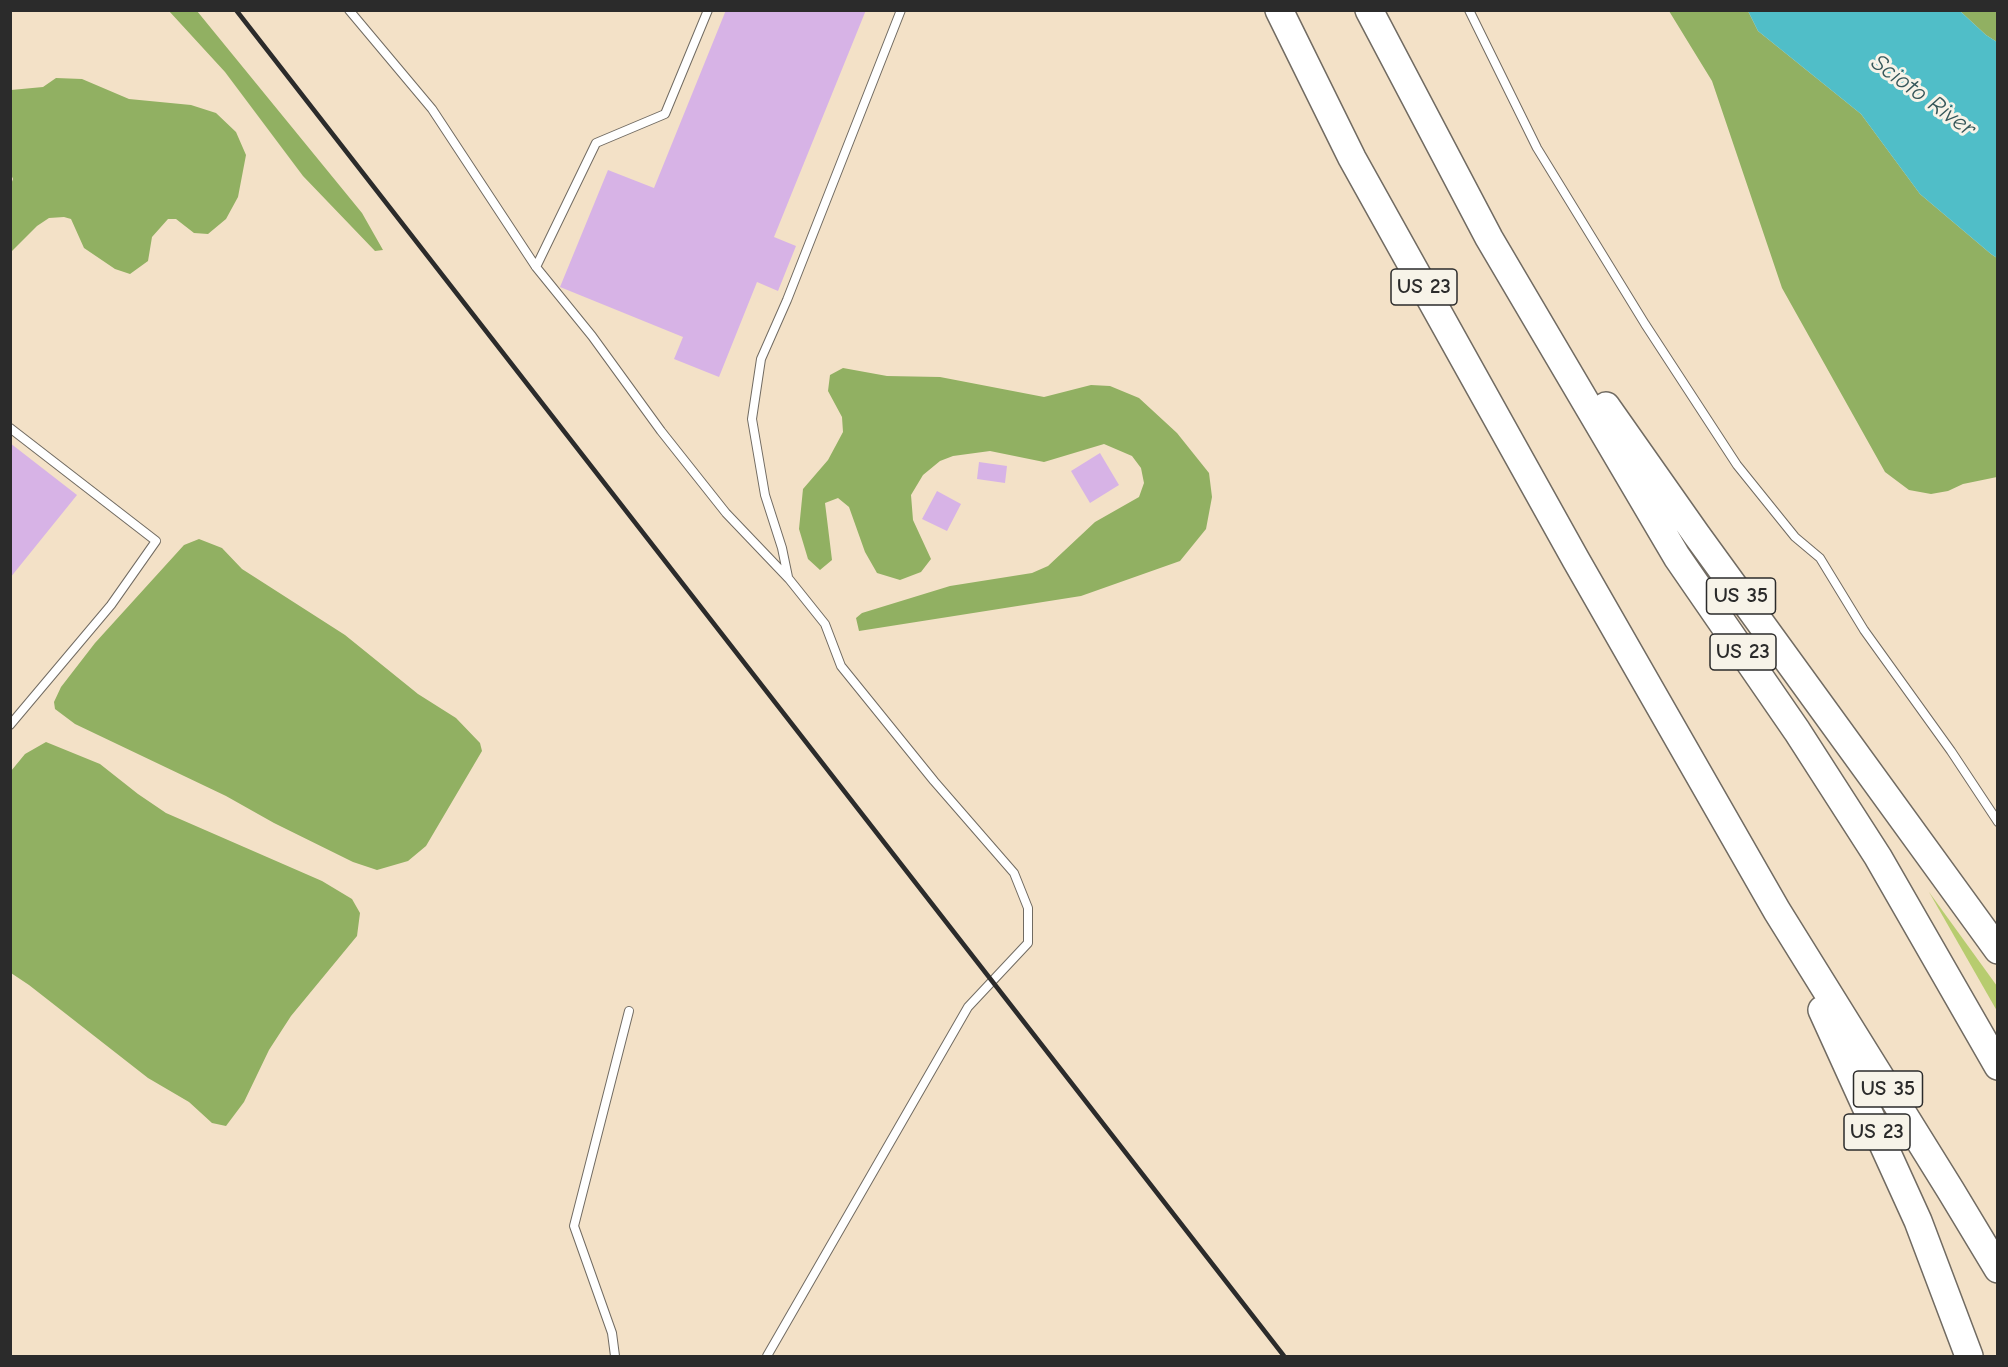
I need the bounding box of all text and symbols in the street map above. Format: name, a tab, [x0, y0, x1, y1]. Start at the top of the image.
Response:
water label: Scioto River	[1865, 48, 1981, 144]
road number: US 23	[1391, 269, 1457, 305]
road number: US 35	[1706, 578, 1776, 614]
road number: US 23	[1710, 634, 1776, 670]
road number: US 35	[1854, 1071, 1922, 1107]
road number: US 23	[1844, 1114, 1910, 1150]

